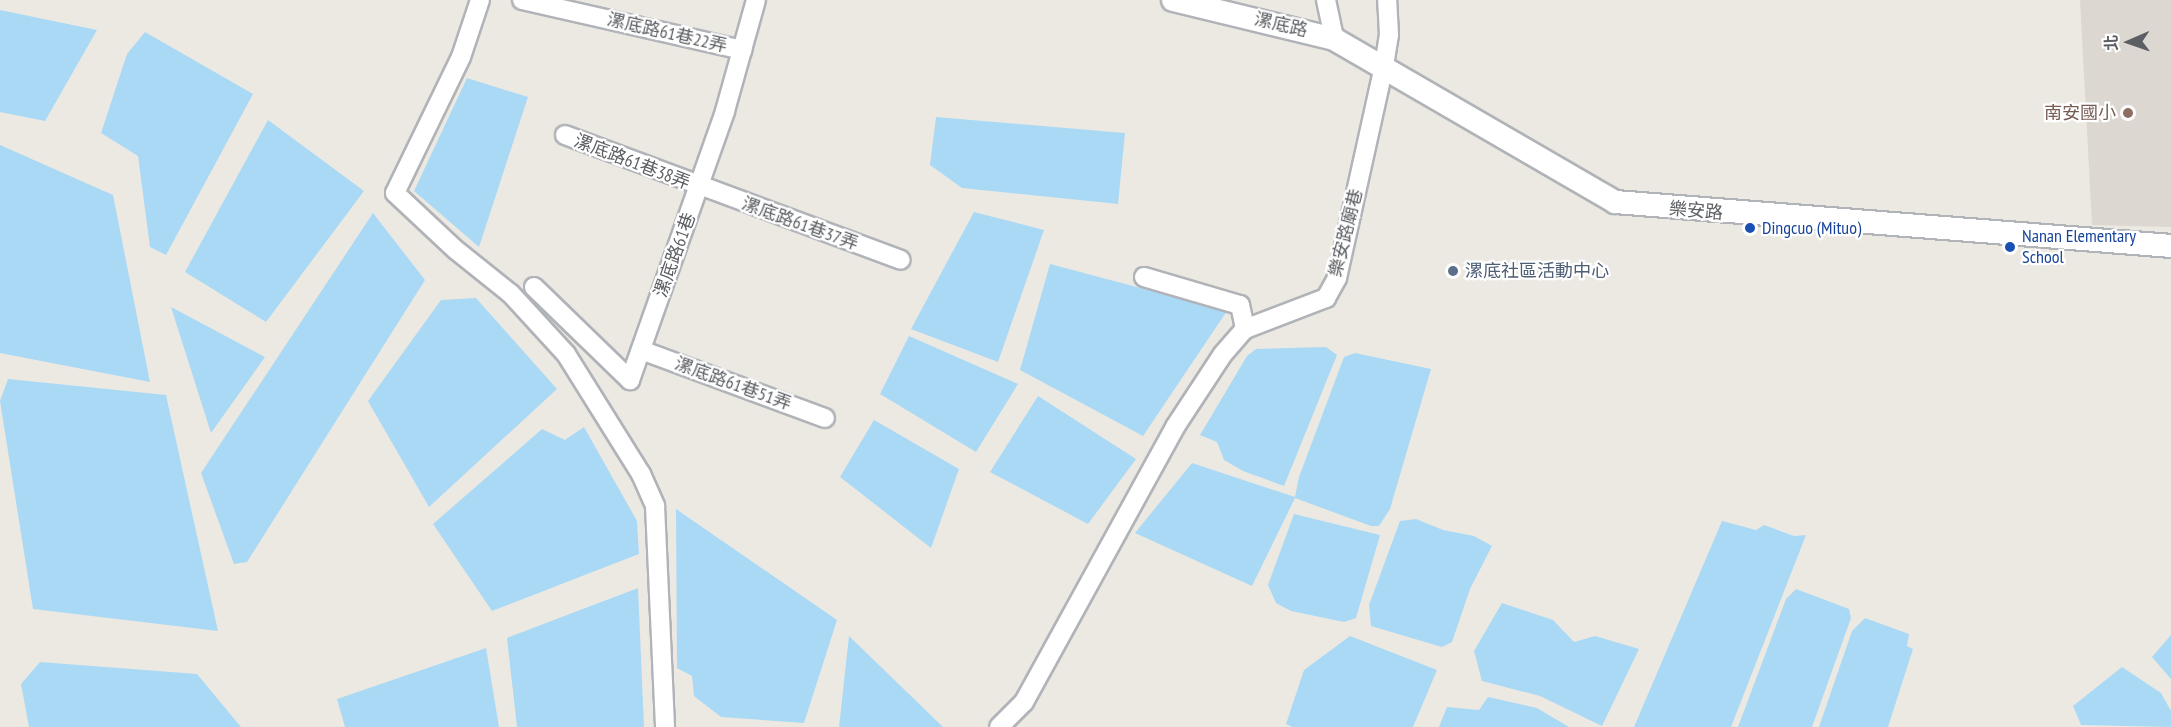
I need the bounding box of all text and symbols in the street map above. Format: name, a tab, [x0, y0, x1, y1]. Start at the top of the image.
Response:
street label: 漯底路	[1252, 8, 1310, 42]
street label: 漯底路61巷22弄	[605, 9, 729, 57]
north arrow	[2099, 12, 2159, 72]
text: 北	[2101, 34, 2121, 51]
place label: 南安國小	[2044, 102, 2116, 124]
marker: 南安國小	[2121, 106, 2135, 120]
street label: 漯底路61巷38弄	[571, 130, 693, 194]
street label: 樂安路廟巷	[1325, 187, 1367, 279]
street label: 漯底路61巷37弄	[739, 193, 861, 255]
street label: 樂安路	[1668, 198, 1724, 224]
street label: 漯底路61巷	[650, 210, 700, 300]
place label: Dingcuo (Mituo)	[1762, 217, 1861, 239]
marker: Dingcuo (Mituo)	[1743, 221, 1757, 235]
place label: Nanan Elementary School	[2022, 226, 2136, 268]
marker: Nanan Elementary School	[2003, 240, 2017, 254]
place label: 漯底社區活動中心	[1465, 260, 1609, 282]
marker: 漯底社區活動中心	[1446, 264, 1460, 278]
street label: 漯底路61巷51弄	[672, 353, 794, 415]

